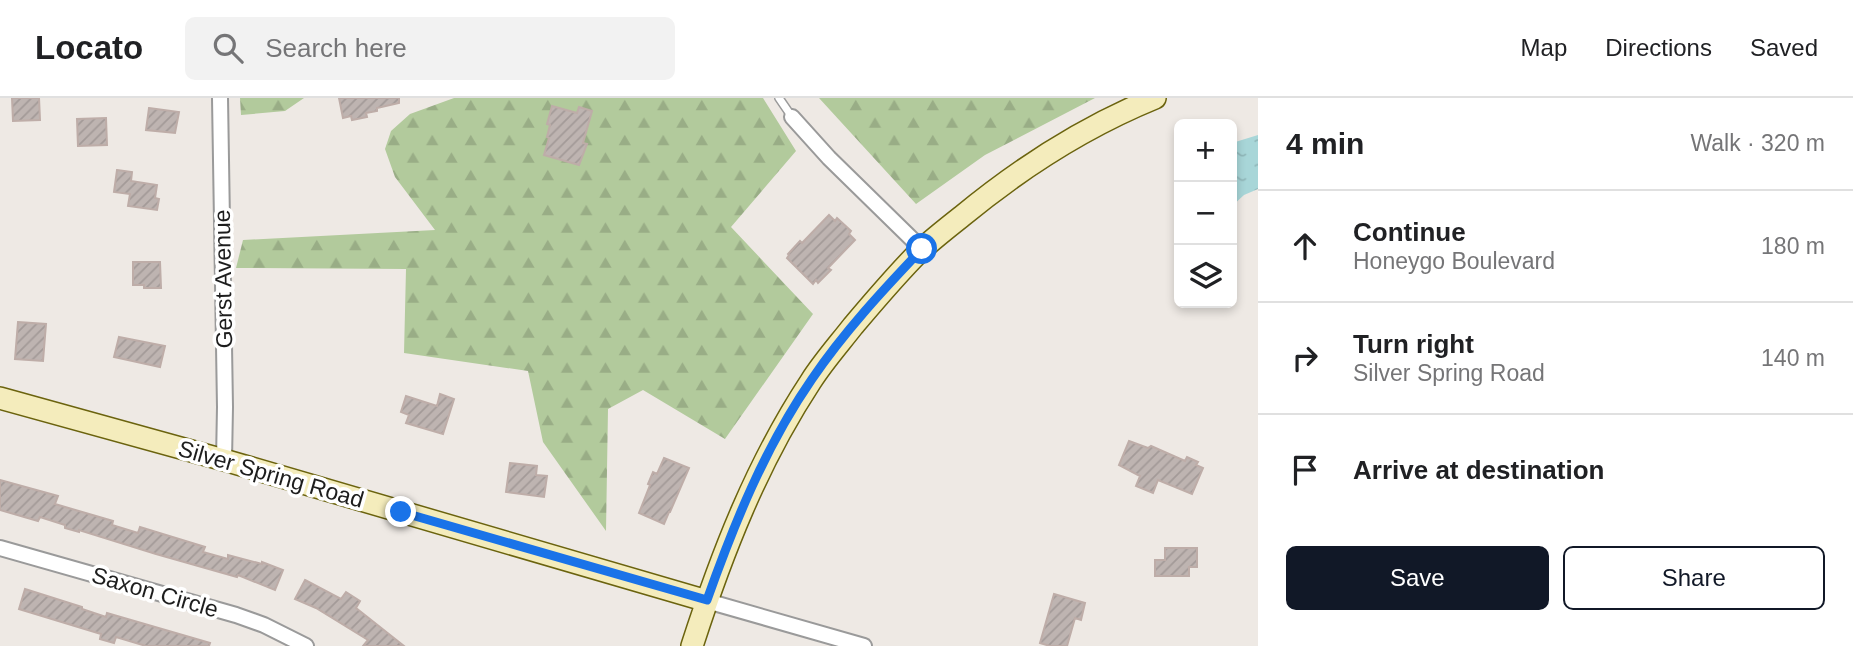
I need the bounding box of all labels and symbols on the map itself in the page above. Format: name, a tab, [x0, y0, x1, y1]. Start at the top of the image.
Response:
street label: Gerst Avenue	[209, 209, 237, 349]
route start	[906, 233, 937, 264]
street label: Silver Spring Road	[175, 435, 367, 513]
route end	[385, 496, 416, 527]
street label: Saxon Circle	[89, 562, 221, 622]

